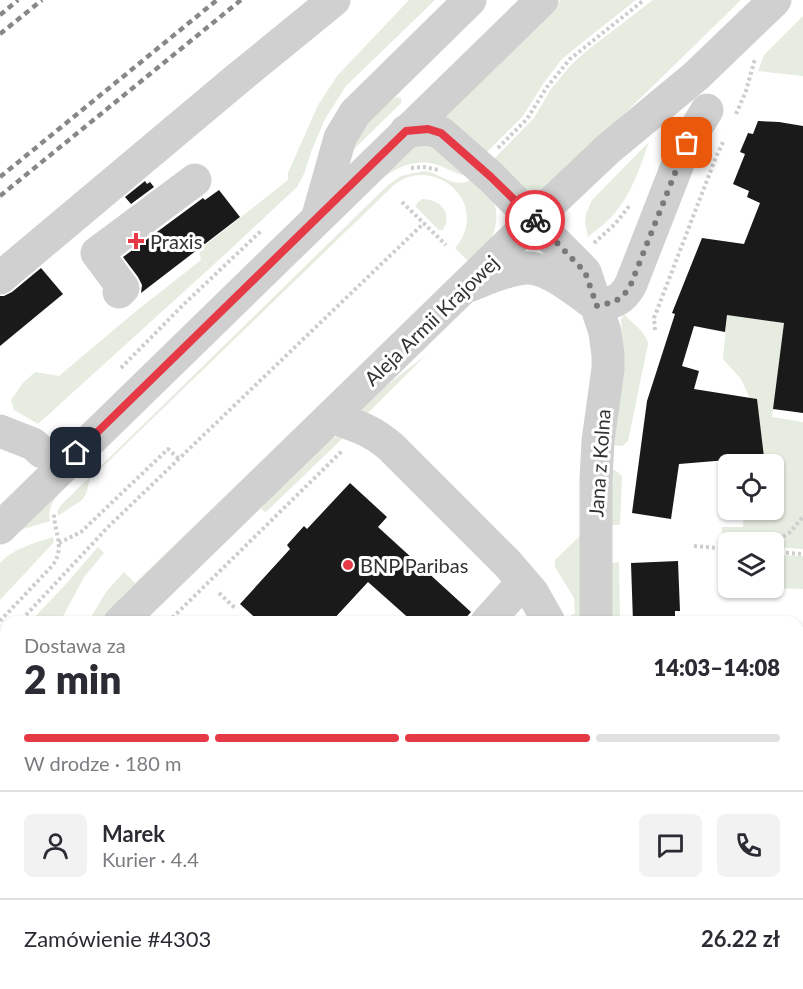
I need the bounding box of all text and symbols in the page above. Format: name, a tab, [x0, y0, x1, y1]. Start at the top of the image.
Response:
pin	[661, 117, 712, 168]
icon: bag	[670, 126, 703, 159]
courier	[505, 190, 565, 250]
icon: bike	[519, 204, 552, 237]
place label: Praxis	[150, 229, 202, 253]
marker: Praxis	[127, 232, 145, 250]
street label: Aleja Armii Krajowej	[359, 250, 503, 390]
street label: Jana z Kolna	[583, 408, 615, 518]
pin	[50, 427, 101, 478]
icon: home	[59, 436, 92, 469]
map controls	[718, 454, 784, 598]
button: locate	[718, 454, 784, 520]
button: layers	[718, 532, 784, 598]
place label: BNP Paribas	[360, 553, 468, 577]
marker: BNP Paribas	[341, 558, 355, 572]
text: Dostawa za	[24, 633, 126, 657]
text: 14:03–14:08	[654, 654, 780, 681]
text: 2 min	[24, 656, 121, 702]
text: W drodze · 180 m	[24, 751, 181, 775]
button: person	[24, 814, 87, 877]
button: chat	[639, 814, 702, 877]
button: phone	[717, 814, 780, 877]
text: Marek	[102, 820, 165, 847]
text: Kurier · 4.4	[102, 847, 199, 871]
text: Zamówienie #4303	[24, 925, 211, 952]
text: 26.22 zł	[701, 925, 780, 952]

